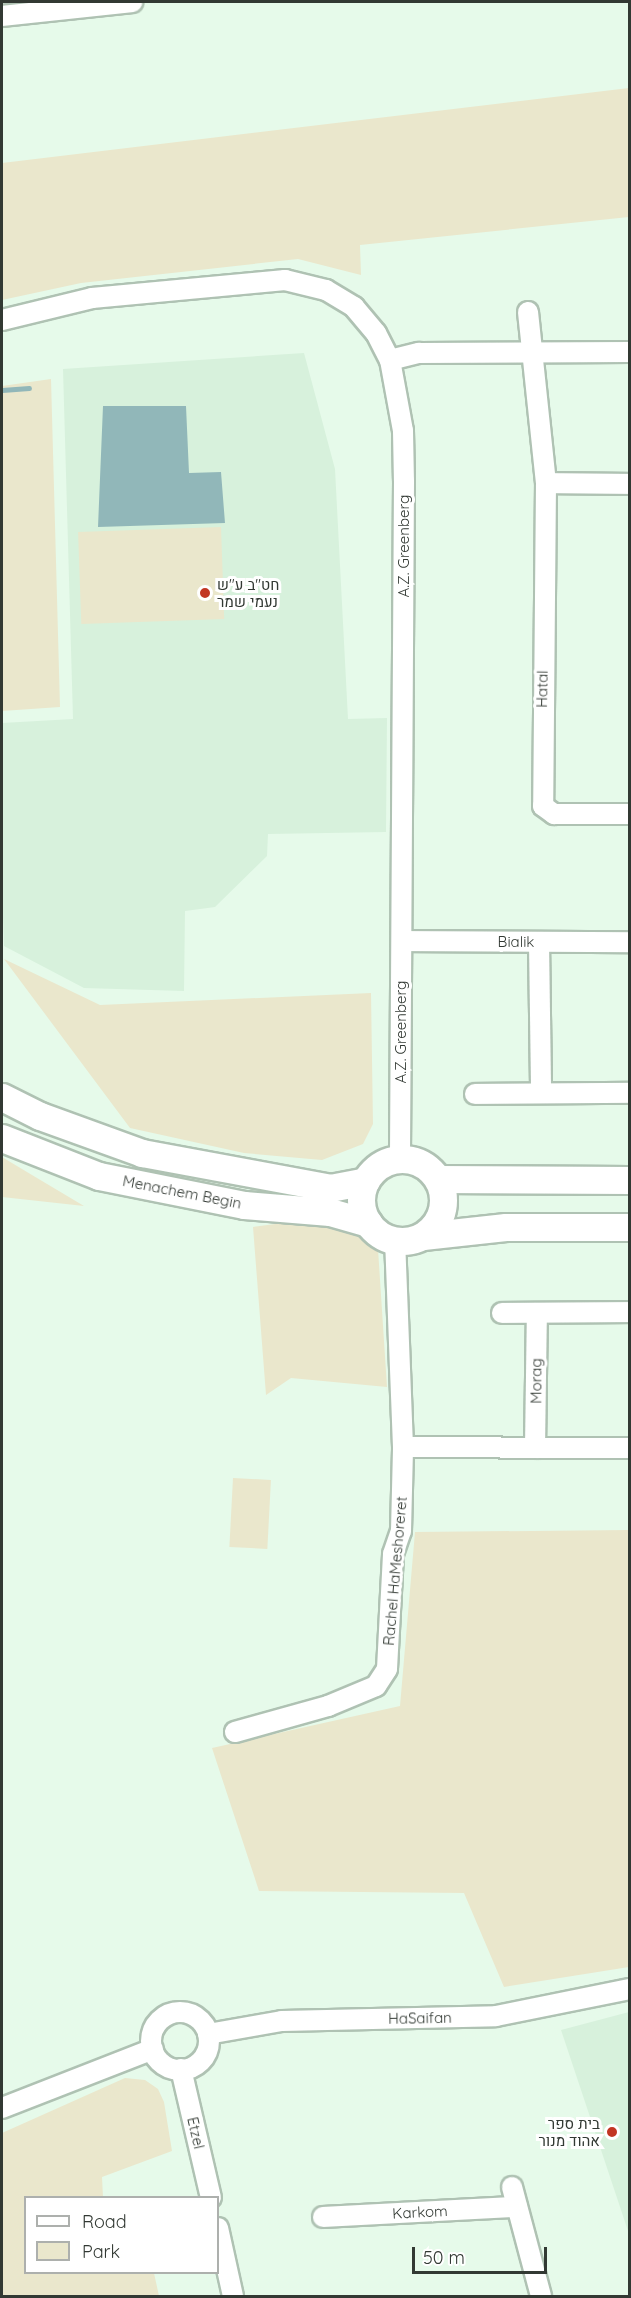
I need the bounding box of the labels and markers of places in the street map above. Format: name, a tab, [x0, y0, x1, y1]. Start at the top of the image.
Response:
place label: חט"ב ע"ש נעמי שמר	[217, 575, 279, 610]
marker: חט"ב ע"ש נעמי שמר	[198, 586, 212, 600]
place label: בית ספר אהוד מנור	[538, 2114, 600, 2149]
marker: בית ספר אהוד מנור	[605, 2125, 619, 2139]

